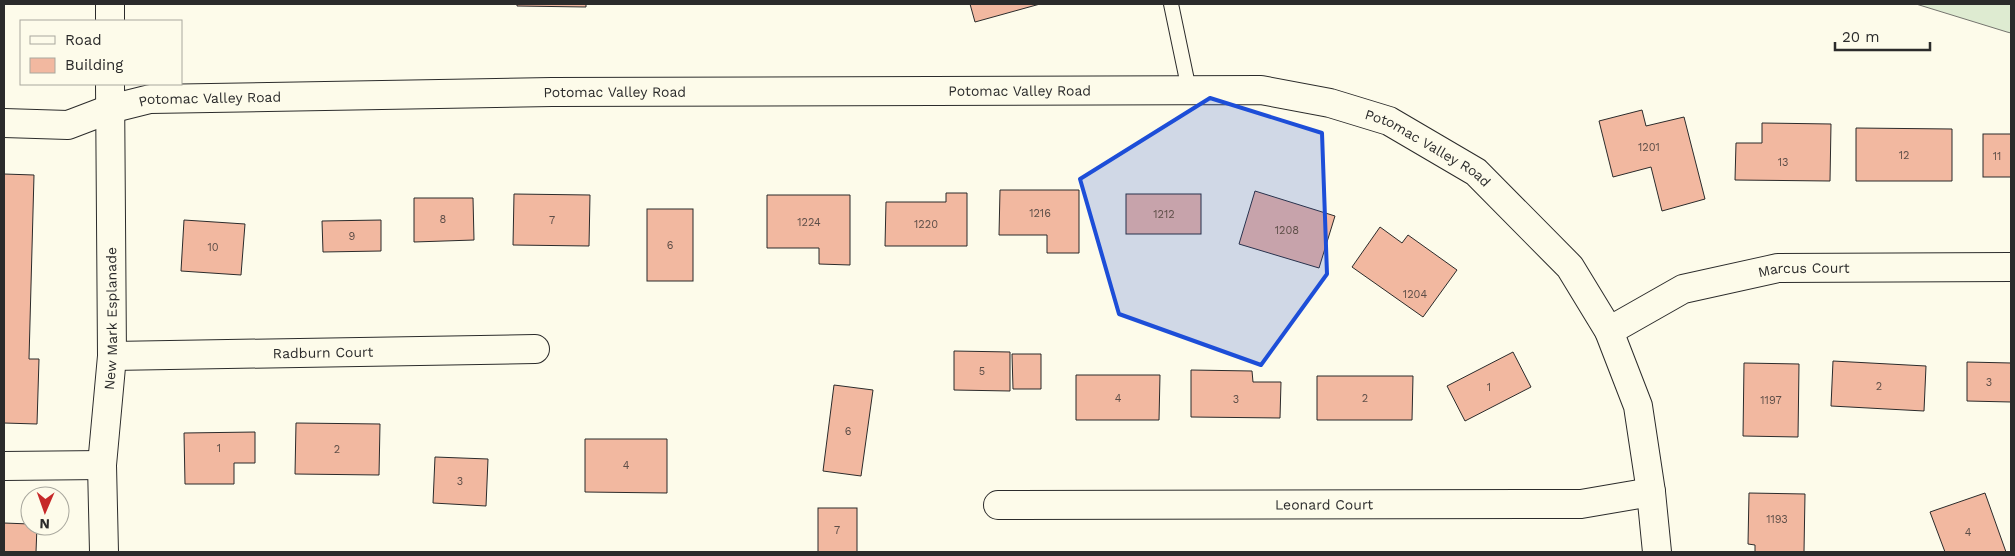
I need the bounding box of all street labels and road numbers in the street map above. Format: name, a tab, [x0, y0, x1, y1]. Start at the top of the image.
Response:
street label: Potomac Valley Road	[948, 82, 1091, 99]
street label: Potomac Valley Road	[543, 84, 686, 100]
street label: Potomac Valley Road	[137, 89, 281, 110]
street label: Potomac Valley Road	[1363, 106, 1494, 190]
street label: New Mark Esplanade	[101, 247, 120, 391]
street label: Marcus Court	[1756, 260, 1850, 280]
street label: Radburn Court	[273, 344, 373, 361]
street label: Leonard Court	[1275, 496, 1373, 513]

